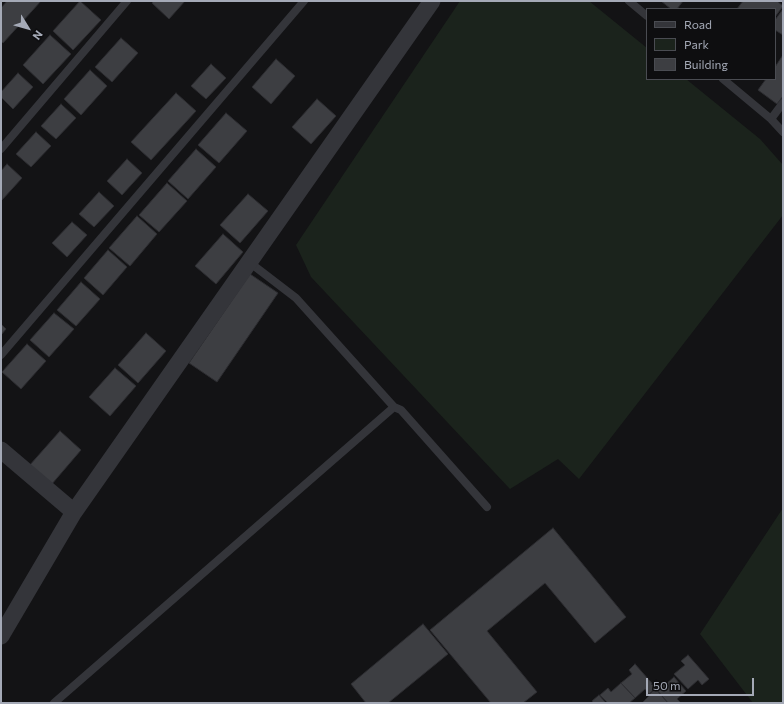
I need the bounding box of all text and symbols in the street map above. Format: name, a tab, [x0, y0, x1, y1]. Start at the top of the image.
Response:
north arrow	[8, 8, 48, 48]
legend	[646, 8, 776, 80]
text: Road	[684, 17, 712, 31]
text: N	[30, 28, 46, 43]
text: Park	[684, 37, 709, 51]
text: Building	[684, 57, 728, 71]
scale bar	[648, 670, 756, 696]
text: 50 m	[653, 678, 681, 692]

